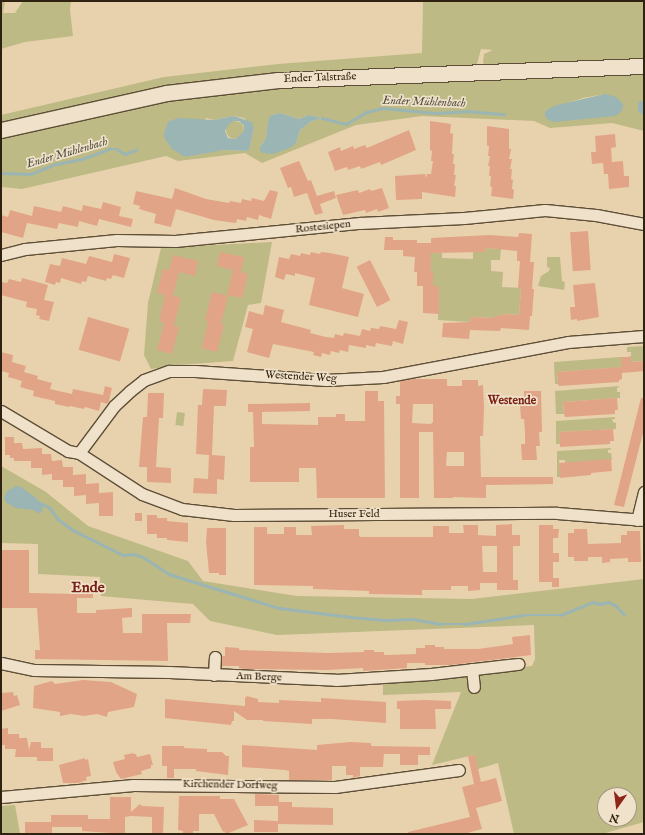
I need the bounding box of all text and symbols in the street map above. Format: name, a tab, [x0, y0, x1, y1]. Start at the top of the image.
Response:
street label: Ender Talstraße	[283, 70, 357, 86]
water label: Ender Mühlenbach	[382, 93, 466, 111]
water label: Ender Mühlenbach	[25, 135, 109, 171]
street label: Rostesiepen	[295, 218, 351, 236]
street label: Westender Weg	[265, 369, 337, 385]
district label: Westende	[488, 394, 536, 408]
street label: Huser Feld	[328, 507, 380, 521]
district label: Ende	[71, 579, 105, 597]
street label: Am Berge	[236, 670, 282, 684]
street label: Kirchender Dorfweg	[183, 778, 277, 792]
north arrow	[597, 787, 637, 827]
text: N	[608, 810, 621, 826]

